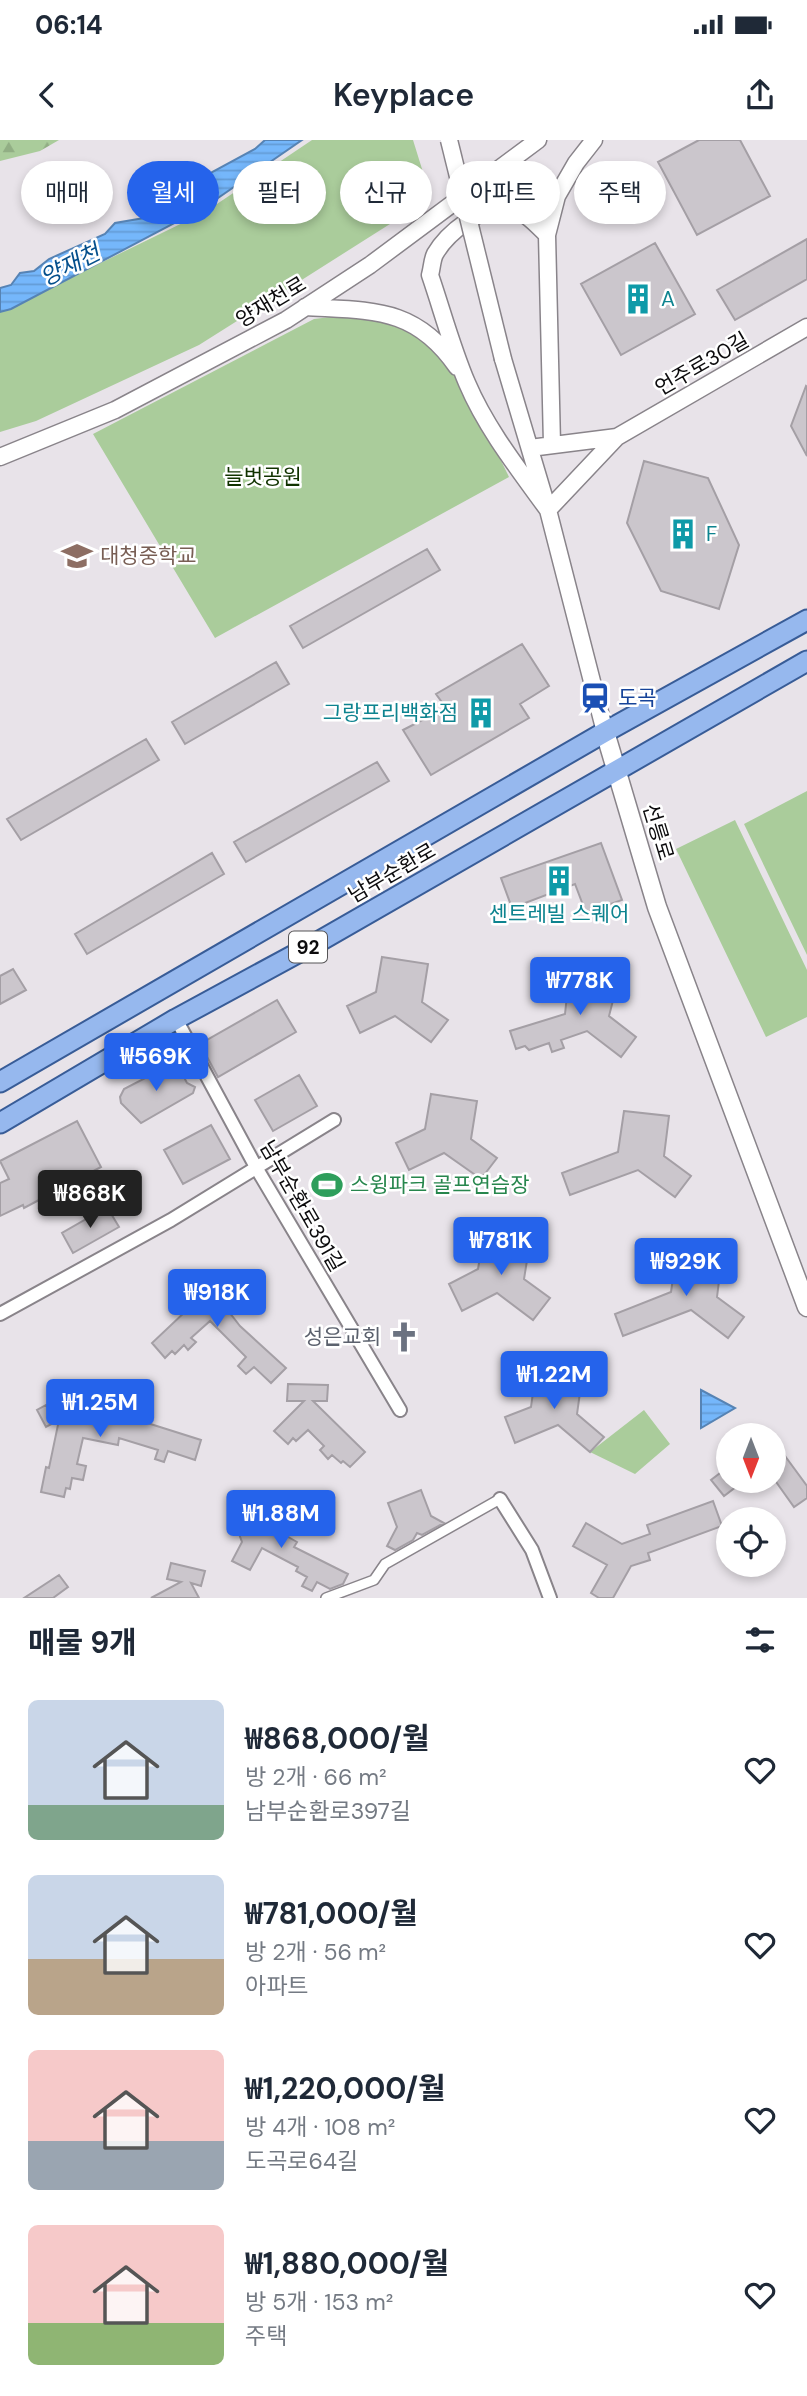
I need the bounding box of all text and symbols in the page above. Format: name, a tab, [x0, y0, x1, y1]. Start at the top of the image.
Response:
text: 06:14	[35, 8, 103, 42]
text: Keyplace	[333, 74, 474, 116]
icon: back	[28, 76, 66, 114]
icon: share	[741, 76, 779, 114]
chip: 매매	[21, 161, 113, 224]
chip: 월세	[127, 161, 219, 224]
chip: 필터	[233, 161, 326, 224]
chip: 신규	[340, 161, 432, 224]
chip: 아파트	[446, 161, 560, 224]
chip: 주택	[574, 161, 666, 224]
water label: 양재천	[35, 236, 108, 293]
street label: 양재천로	[231, 270, 311, 334]
building icon: A	[621, 282, 655, 316]
place label: A	[661, 285, 675, 313]
street label: 언주로30길	[650, 326, 754, 402]
park label: 늘벗공원	[224, 463, 302, 491]
building icon: F	[666, 517, 700, 551]
place label: F	[706, 520, 717, 548]
school or university icon: 대청중학교	[60, 539, 94, 573]
place label: 대청중학교	[100, 542, 197, 570]
station icon: 도곡	[578, 681, 612, 715]
place label: 도곡	[618, 684, 657, 712]
building icon: 그랑프리백화점	[464, 696, 498, 730]
place label: 그랑프리백화점	[323, 699, 458, 727]
street label: 선릉로	[636, 800, 680, 864]
street label: 남부순환로	[343, 837, 441, 909]
building icon: 센트레빌 스퀘어	[542, 864, 576, 898]
place label: 센트레빌 스퀘어	[489, 900, 629, 928]
road number: 92	[289, 932, 327, 962]
pin: ₩778K	[531, 958, 629, 1017]
text: ₩778K	[546, 965, 614, 995]
pin: ₩569K	[107, 1034, 205, 1093]
text: ₩569K	[120, 1041, 192, 1071]
street label: 남부순환로391길	[253, 1135, 351, 1277]
sports icon: 스윙파크 골프연습장	[310, 1168, 344, 1202]
pin: ₩868K	[41, 1170, 139, 1230]
place label: 스윙파크 골프연습장	[350, 1171, 529, 1199]
text: ₩868K	[54, 1178, 126, 1208]
pin: ₩781K	[452, 1218, 550, 1277]
text: ₩781K	[469, 1225, 533, 1255]
pin: ₩929K	[637, 1238, 735, 1298]
text: ₩929K	[651, 1246, 721, 1276]
pin: ₩918K	[168, 1270, 266, 1329]
text: ₩918K	[184, 1277, 250, 1307]
church icon: 성은교회	[387, 1320, 421, 1354]
place label: 성은교회	[304, 1323, 381, 1351]
pin: ₩1.22M	[497, 1352, 611, 1411]
text: ₩1.22M	[517, 1359, 591, 1389]
pin: ₩1.25M	[43, 1380, 157, 1439]
text: ₩1.25M	[62, 1387, 138, 1417]
north arrow	[716, 1423, 786, 1493]
map controls	[716, 1423, 786, 1577]
pin: ₩1.88M	[224, 1490, 338, 1550]
text: ₩1.88M	[242, 1498, 320, 1528]
button: locate	[716, 1507, 786, 1577]
icon: filters	[741, 1621, 779, 1659]
text: 매물 9개	[28, 1623, 137, 1662]
text: ₩868,000/월	[245, 1719, 430, 1758]
icon: home	[84, 1728, 168, 1812]
icon: heart	[741, 1751, 779, 1789]
text: 방 2개 · 66 m²	[245, 1762, 387, 1792]
text: 남부순환로397길	[245, 1796, 411, 1826]
text: ₩781,000/월	[245, 1894, 418, 1933]
icon: home	[84, 1903, 168, 1987]
icon: heart	[741, 1926, 779, 1964]
text: 방 2개 · 56 m²	[245, 1937, 386, 1967]
text: 아파트	[245, 1971, 308, 2001]
text: ₩1,220,000/월	[245, 2069, 446, 2108]
icon: home	[84, 2078, 168, 2162]
icon: heart	[741, 2101, 779, 2139]
text: 방 4개 · 108 m²	[245, 2112, 395, 2142]
text: 도곡로64길	[245, 2146, 358, 2176]
text: ₩1,880,000/월	[245, 2244, 449, 2283]
icon: home	[84, 2253, 168, 2337]
icon: heart	[741, 2276, 779, 2314]
text: 방 5개 · 153 m²	[245, 2287, 393, 2317]
text: 주택	[245, 2321, 287, 2351]

